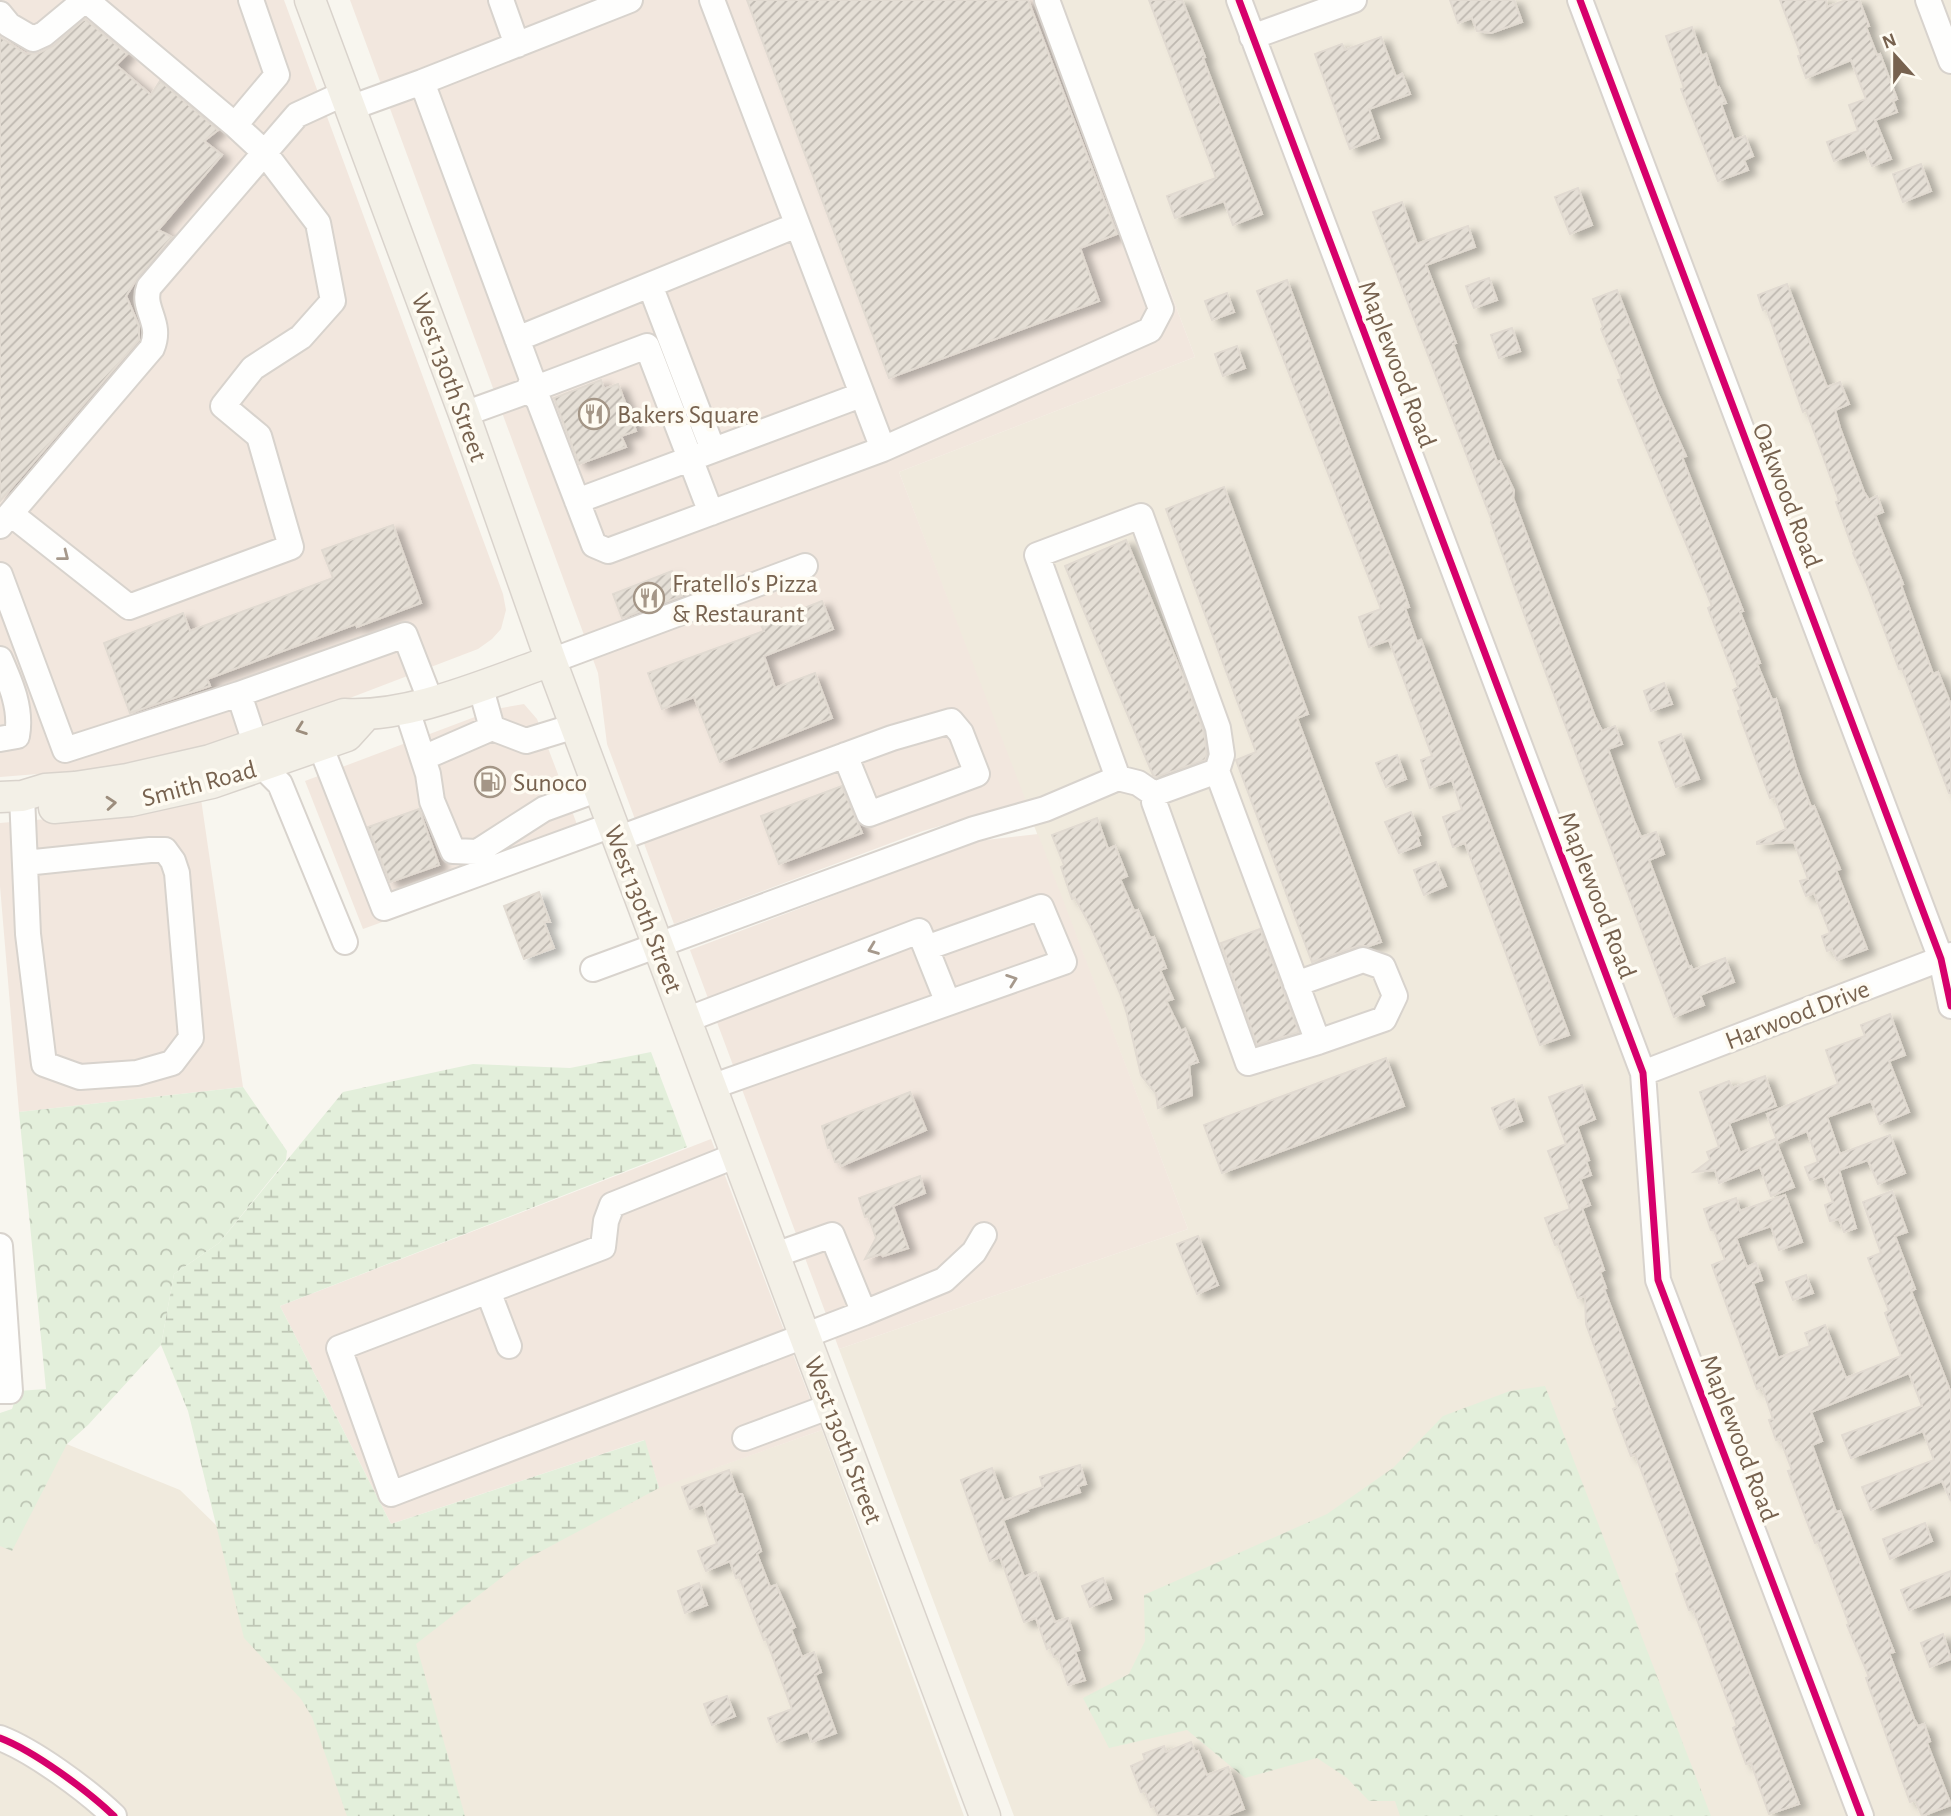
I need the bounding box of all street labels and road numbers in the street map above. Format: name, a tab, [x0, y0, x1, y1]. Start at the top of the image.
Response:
street label: Maplewood Road	[1353, 278, 1441, 451]
street label: West 130th Street	[407, 290, 492, 465]
street label: Oakwood Road	[1748, 419, 1827, 571]
street label: Smith Road	[139, 756, 259, 812]
street label: Maplewood Road	[1553, 809, 1641, 982]
street label: West 130th Street	[599, 822, 687, 997]
street label: Harwood Drive	[1722, 976, 1873, 1054]
street label: Maplewood Road	[1695, 1352, 1783, 1525]
street label: West 130th Street	[799, 1353, 887, 1528]

